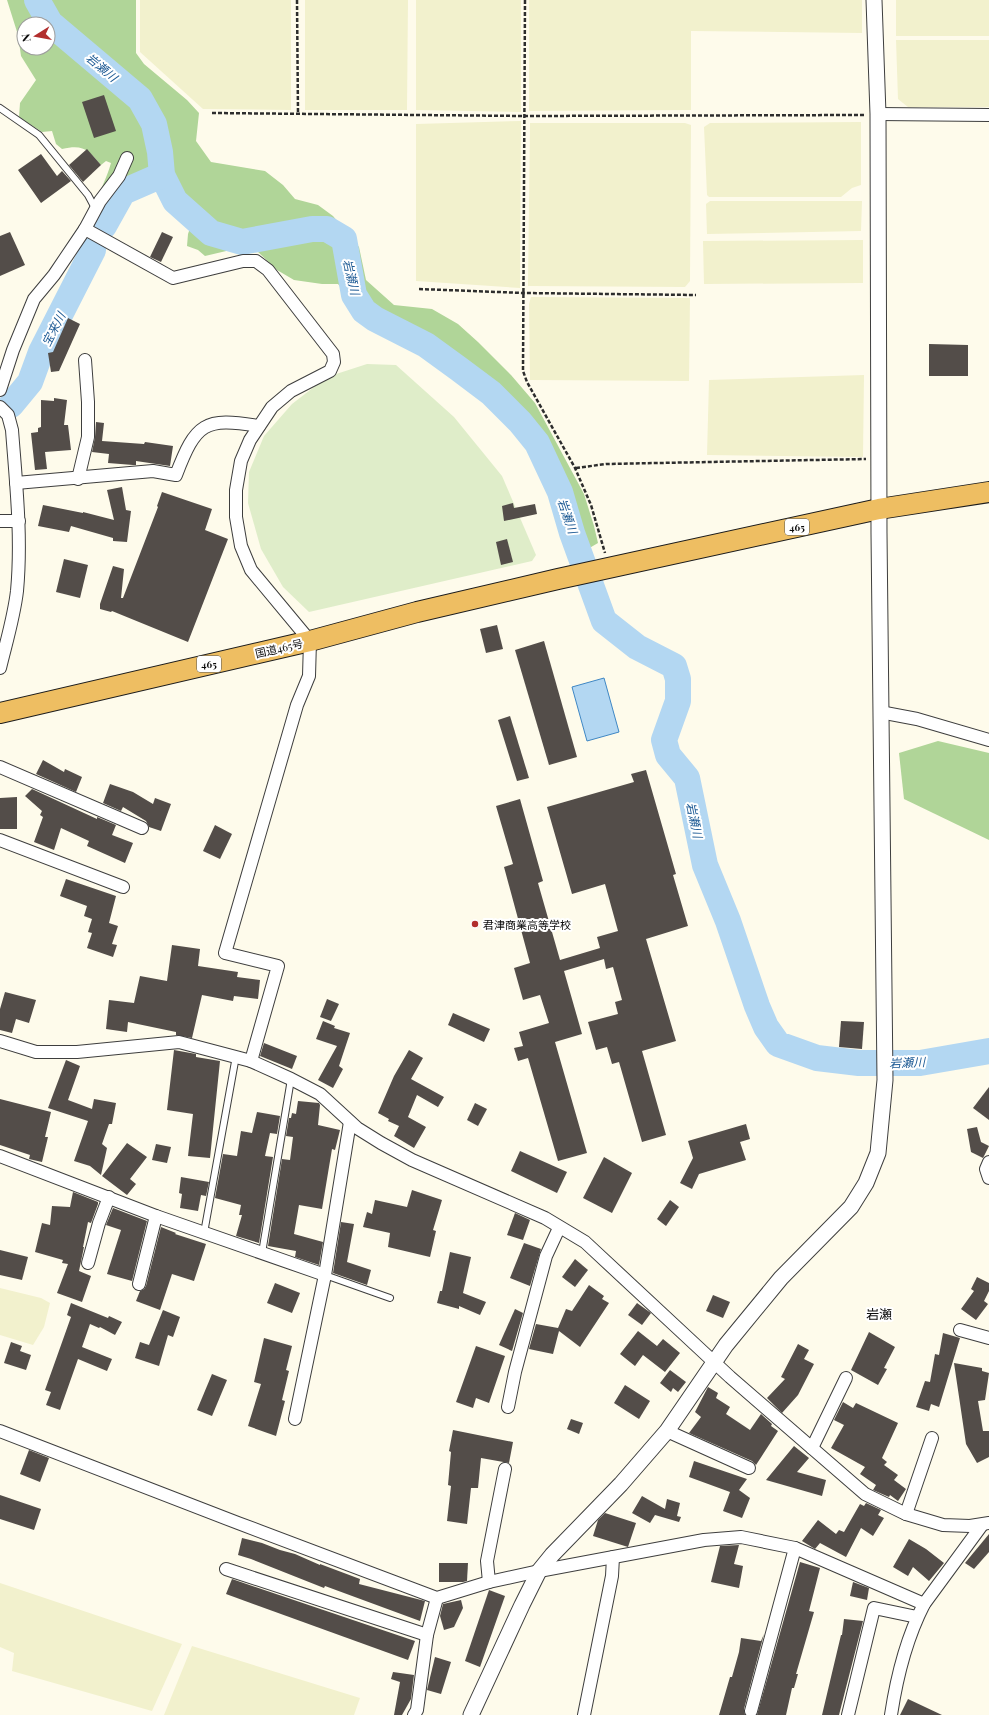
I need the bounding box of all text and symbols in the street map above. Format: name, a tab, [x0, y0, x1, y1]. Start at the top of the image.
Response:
north arrow	[16, 16, 56, 56]
text: N	[18, 33, 34, 43]
water label: 岩瀬川	[83, 49, 122, 86]
water label: 岩瀬川	[340, 258, 364, 298]
water label: 宝来川	[38, 308, 69, 349]
water label: 岩瀬川	[555, 496, 582, 538]
road number: 465	[785, 519, 809, 535]
street label: 国道465号	[254, 635, 304, 661]
road number: 465	[197, 656, 221, 672]
water label: 岩瀬川	[683, 801, 707, 841]
place label: 君津商業高等学校	[483, 917, 571, 932]
marker: 君津商業高等学校	[470, 919, 480, 929]
water label: 岩瀬川	[889, 1053, 927, 1071]
district label: 岩瀬	[866, 1305, 892, 1322]

